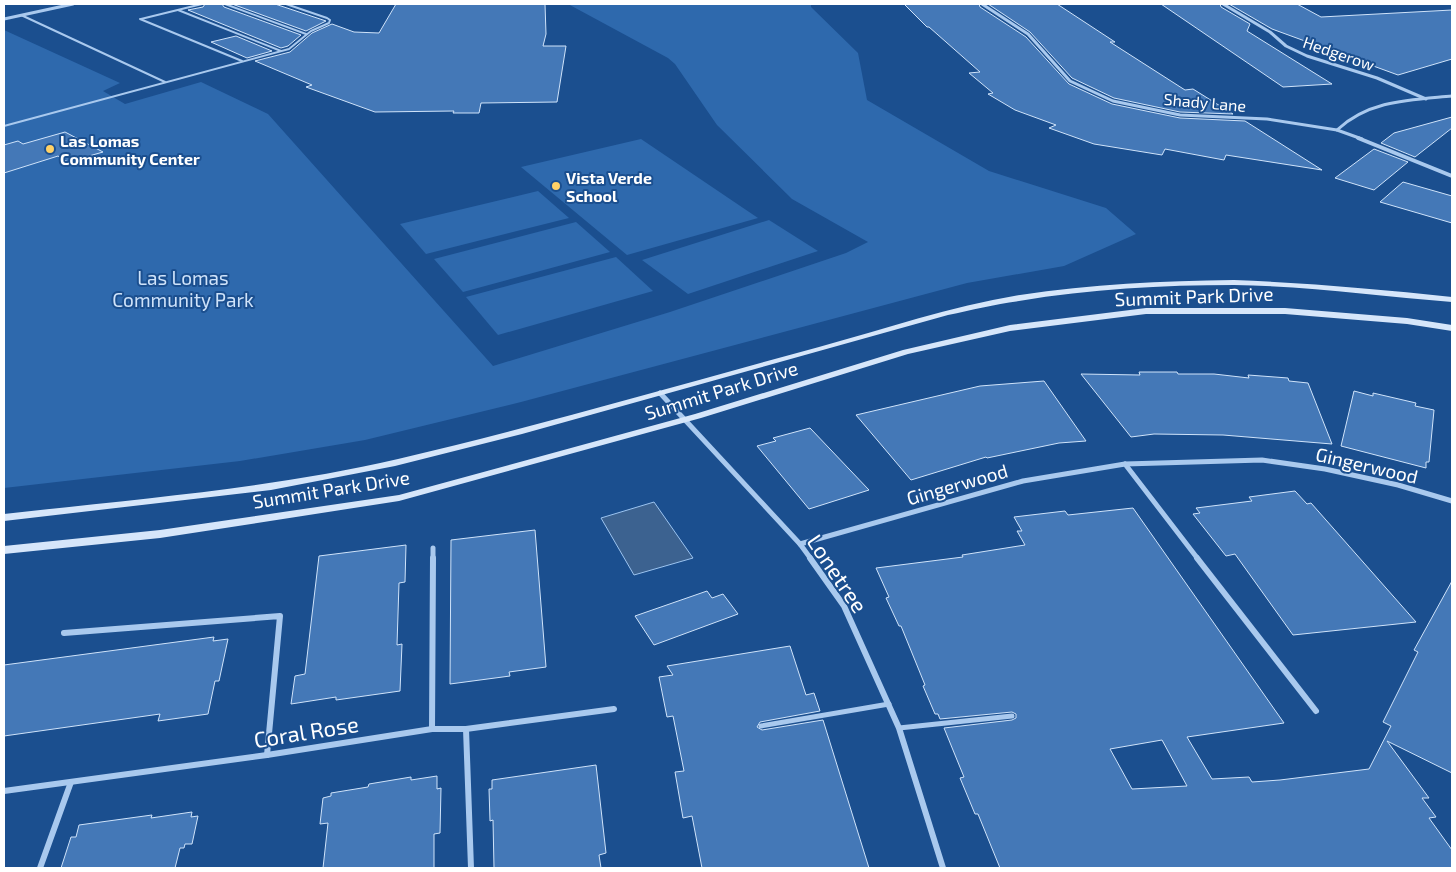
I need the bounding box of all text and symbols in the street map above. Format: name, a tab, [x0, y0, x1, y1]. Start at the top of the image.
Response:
street label: Hedgerow	[1301, 32, 1377, 74]
street label: Shady Lane	[1163, 89, 1247, 115]
place label: Las Lomas Community Center	[60, 131, 200, 169]
marker: Las Lomas Community Center	[44, 143, 56, 155]
place label: Vista Verde School	[566, 168, 652, 205]
marker: Vista Verde School	[550, 180, 562, 192]
park label: Las Lomas Community Park	[112, 266, 254, 311]
street label: Summit Park Drive	[1114, 282, 1274, 310]
street label: Summit Park Drive	[642, 356, 800, 424]
street label: Gingerwood	[1314, 442, 1420, 488]
street label: Gingerwood	[904, 459, 1010, 509]
street label: Summit Park Drive	[251, 465, 411, 513]
street label: Lonetree	[802, 529, 874, 617]
street label: Coral Rose	[252, 710, 360, 752]

